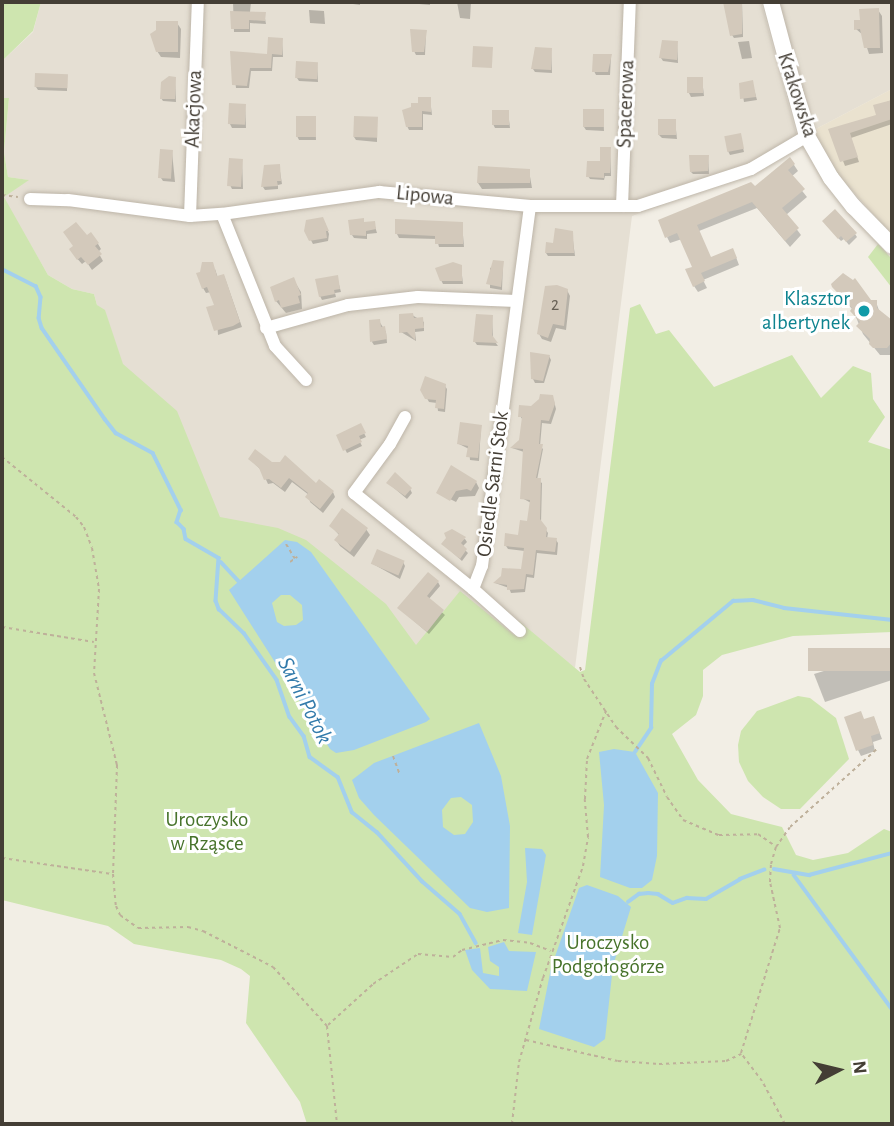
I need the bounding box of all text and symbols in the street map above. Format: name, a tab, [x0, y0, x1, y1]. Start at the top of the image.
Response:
street label: Krakowska	[771, 49, 823, 141]
street label: Spacerowa	[612, 59, 640, 149]
street label: Akacjowa	[180, 70, 208, 148]
street label: Lipowa	[395, 180, 455, 212]
place label: Klasztor albertynek	[762, 286, 850, 336]
house number: 2	[551, 294, 559, 316]
marker: Klasztor albertynek	[856, 303, 872, 319]
street label: Osiedle Sarni Stok	[472, 410, 514, 558]
water label: Sarni Potok	[270, 653, 338, 749]
park label: Uroczysko w Rząsce	[166, 807, 248, 857]
park label: Uroczysko Podgołogórze	[552, 930, 664, 980]
north arrow	[803, 1035, 873, 1105]
text: N	[849, 1060, 870, 1075]

